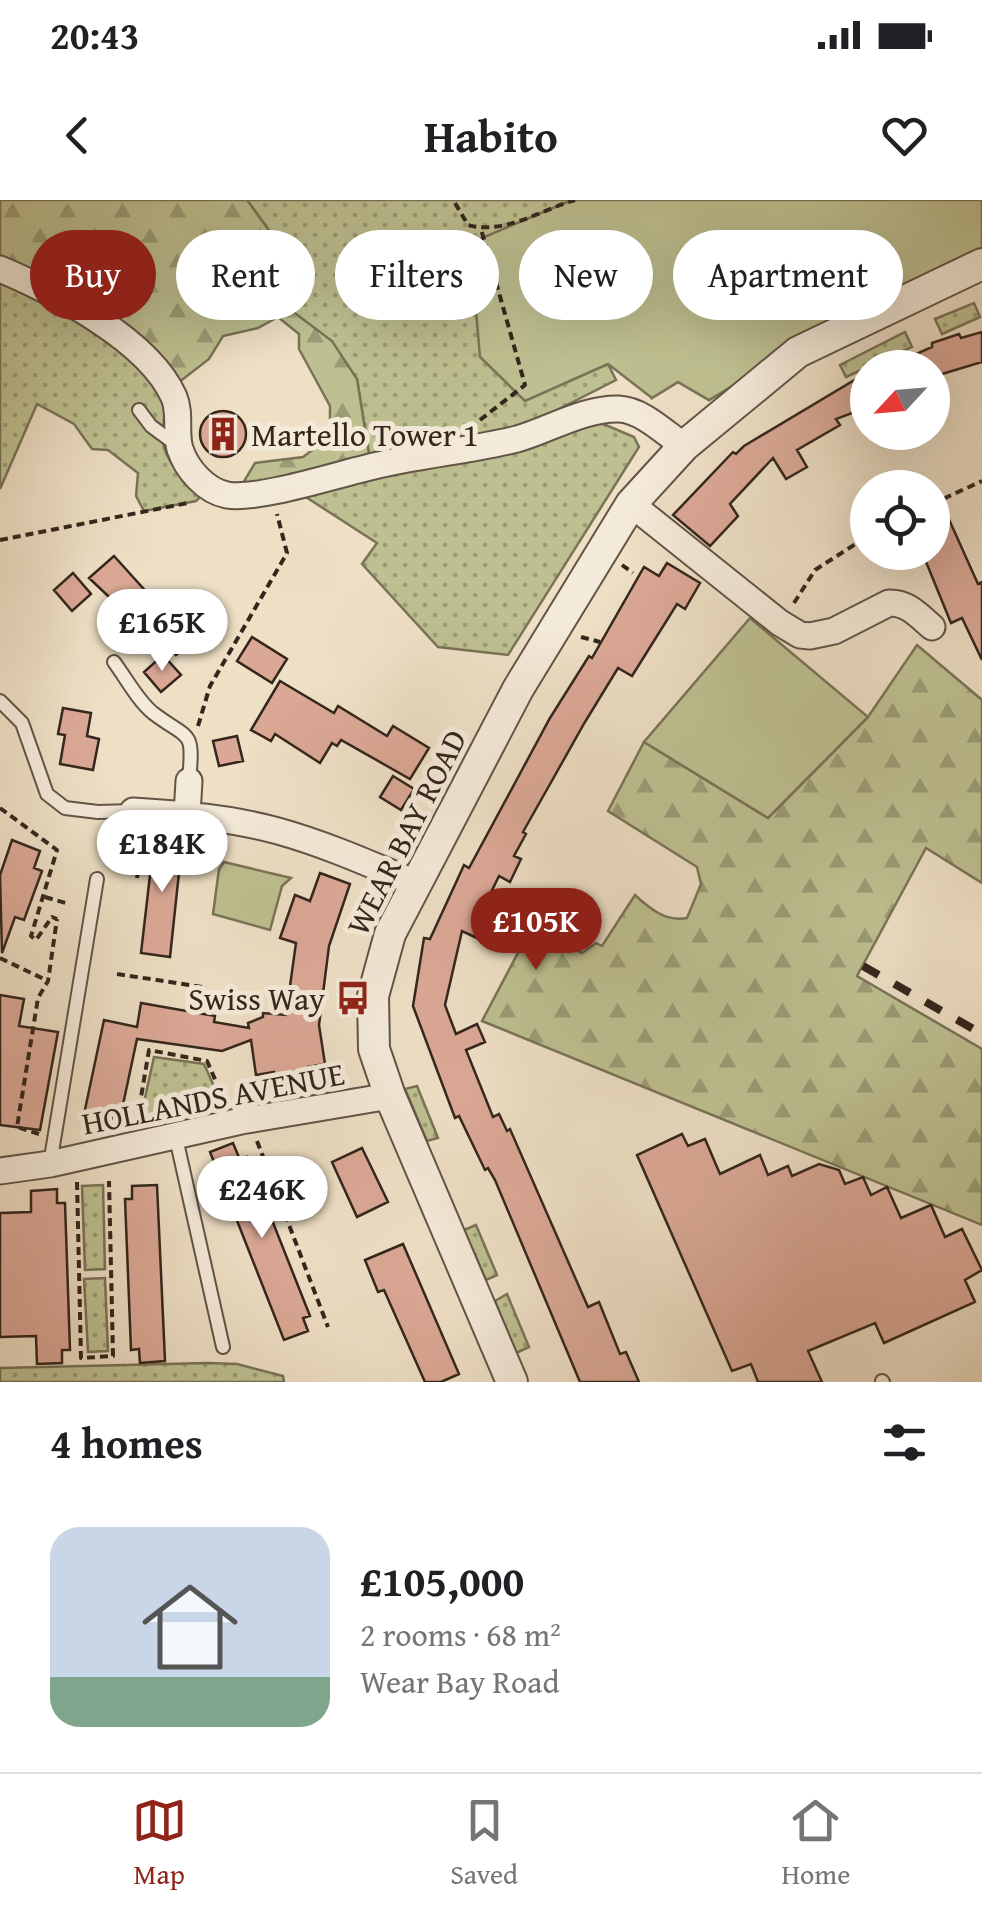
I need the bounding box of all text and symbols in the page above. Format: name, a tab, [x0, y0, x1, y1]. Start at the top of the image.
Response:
text: 20:43	[50, 7, 140, 63]
text: Habito	[424, 103, 558, 168]
icon: back	[50, 108, 105, 163]
icon: heart	[877, 108, 932, 163]
chip: Buy	[30, 230, 156, 320]
chip: Rent	[176, 230, 315, 320]
chip: Filters	[335, 230, 499, 320]
chip: New	[519, 230, 653, 320]
chip: Apartment	[673, 230, 903, 320]
north arrow	[850, 350, 950, 450]
map controls	[850, 350, 950, 570]
place label: Martello Tower 1	[251, 411, 478, 458]
building icon: Martello Tower 1	[204, 415, 242, 453]
button: locate	[850, 470, 950, 570]
pin: £165K	[92, 589, 232, 674]
text: £165K	[119, 598, 205, 645]
street label: WEAR BAY ROAD	[334, 721, 478, 943]
pin: £184K	[92, 810, 232, 895]
text: £184K	[119, 819, 205, 866]
pin: £105K	[466, 888, 606, 973]
text: £105K	[493, 897, 579, 944]
place label: Swiss Way	[188, 975, 325, 1022]
bus stop icon: Swiss Way	[334, 979, 372, 1017]
street label: HOLLANDS AVENUE	[78, 1050, 348, 1146]
pin: £246K	[192, 1156, 332, 1241]
text: £246K	[219, 1165, 305, 1212]
text: 4 homes	[50, 1412, 203, 1473]
icon: filters	[877, 1415, 932, 1470]
text: £105,000	[360, 1550, 524, 1611]
icon: home	[130, 1567, 250, 1687]
text: 2 rooms · 68 m²	[360, 1611, 561, 1658]
text: Wear Bay Road	[360, 1658, 560, 1705]
tab: Map	[132, 1793, 187, 1894]
tab: Saved	[450, 1793, 518, 1894]
tab: Home	[781, 1793, 850, 1894]

